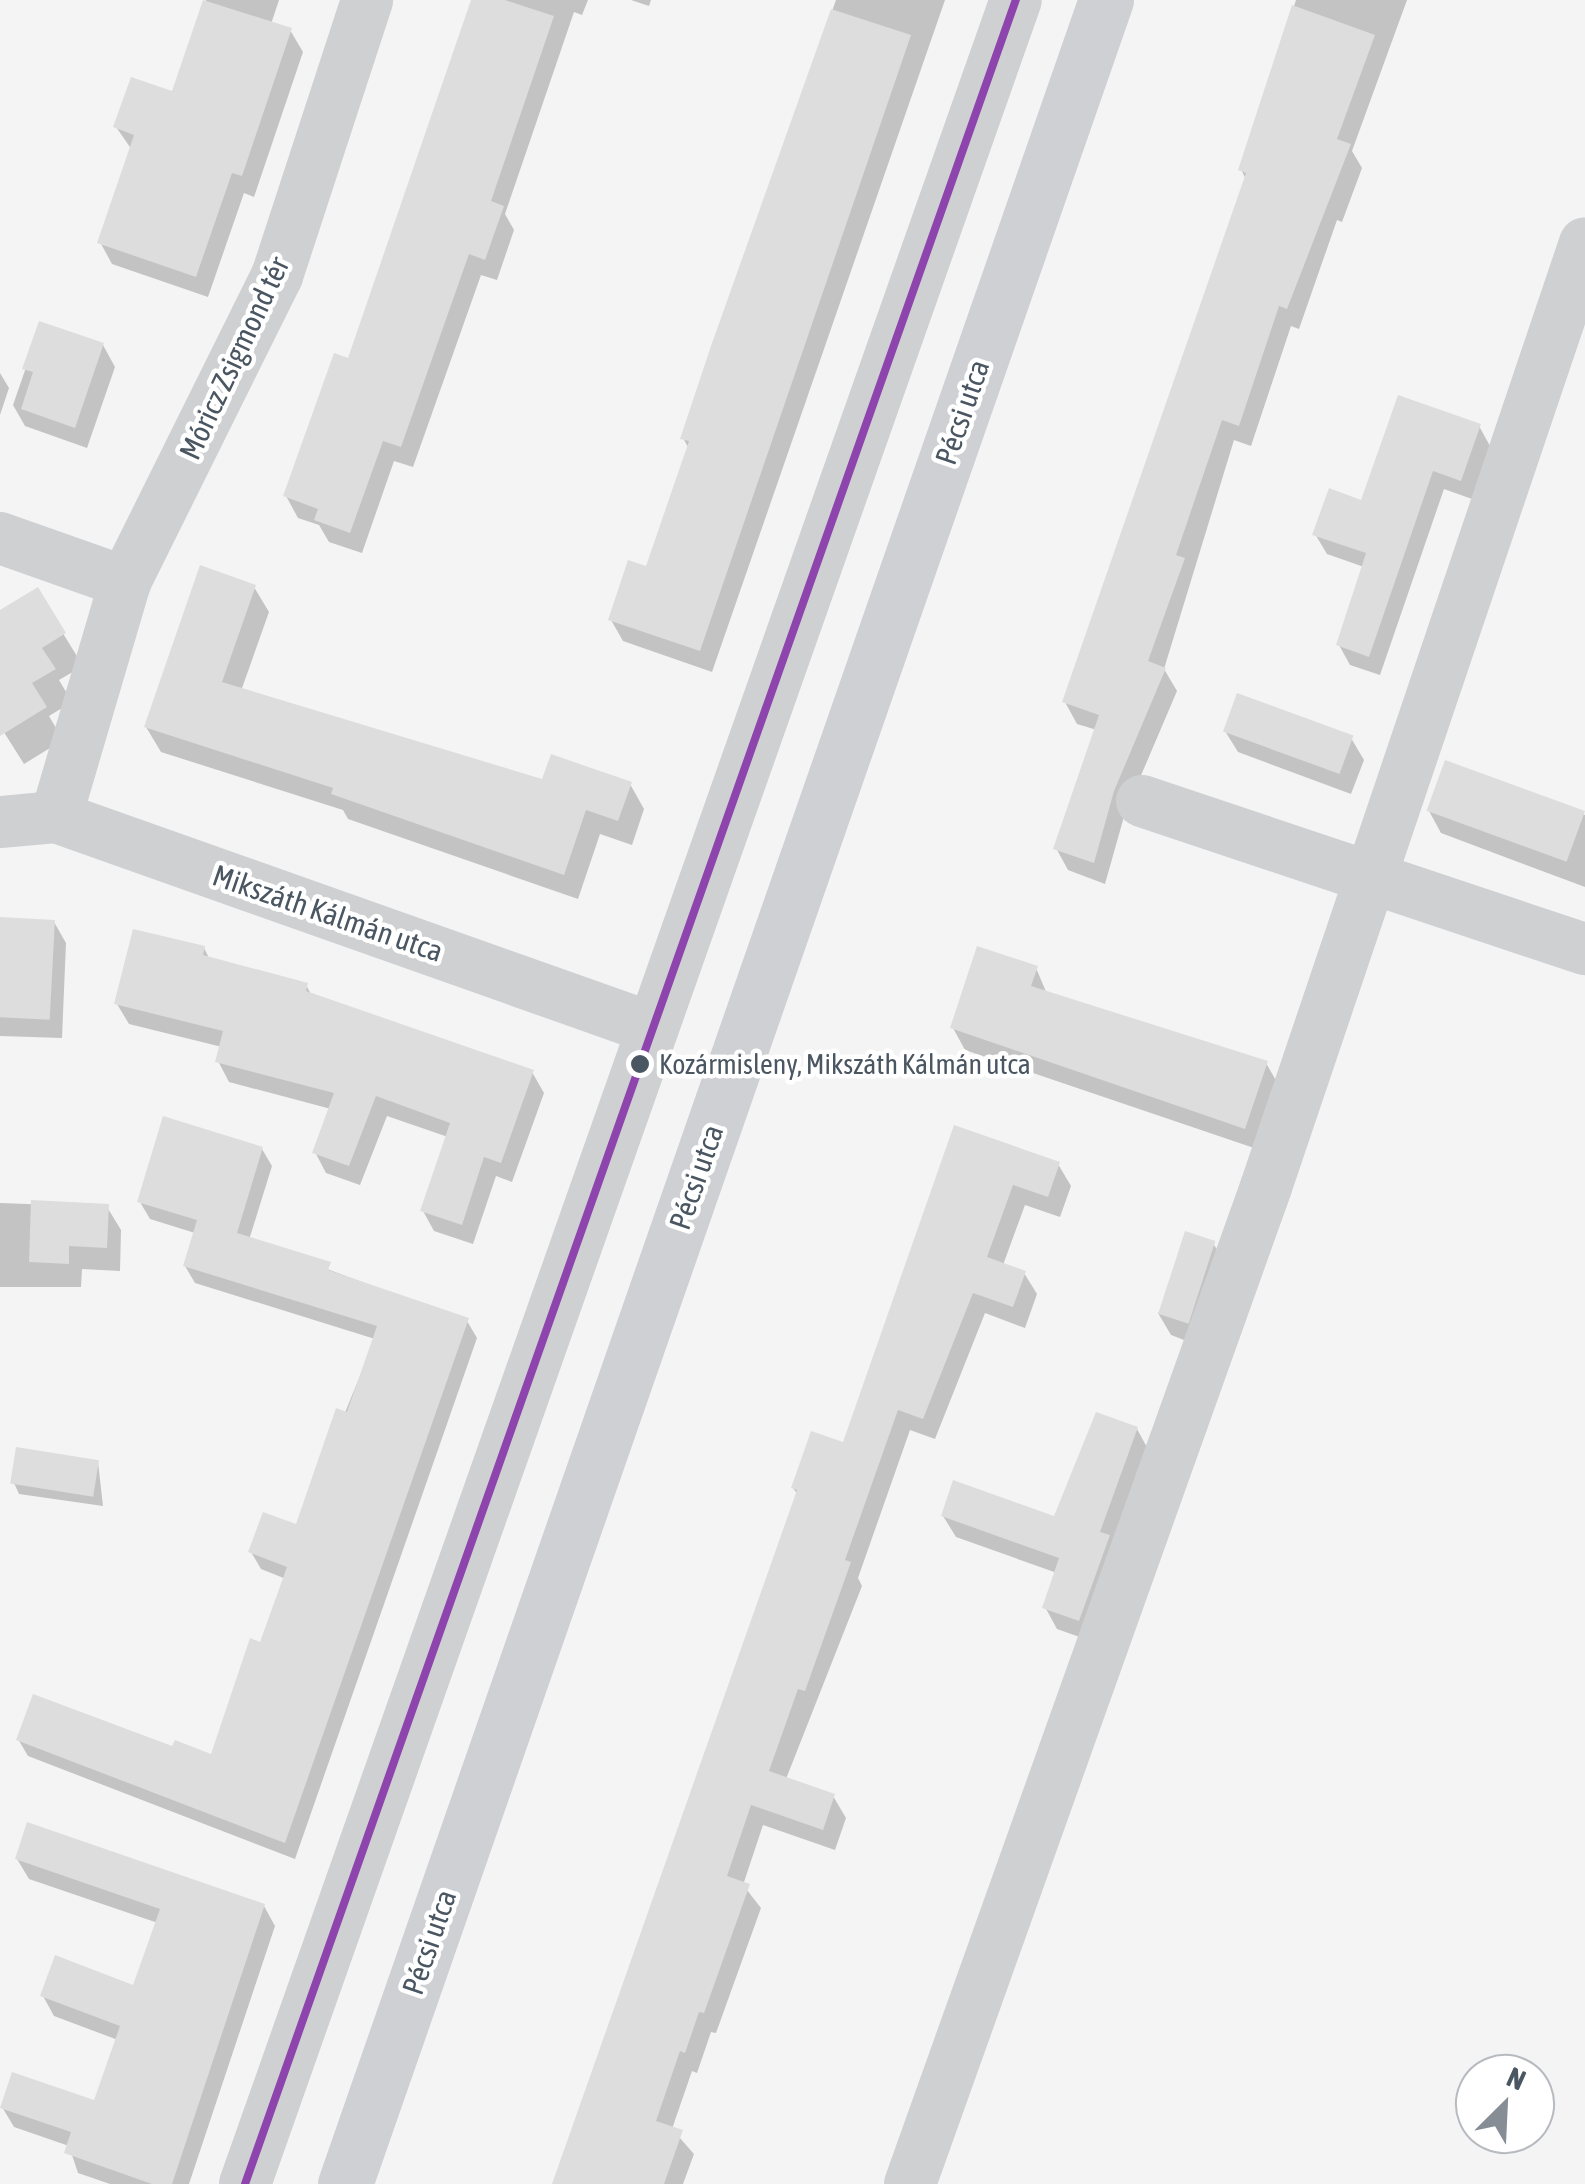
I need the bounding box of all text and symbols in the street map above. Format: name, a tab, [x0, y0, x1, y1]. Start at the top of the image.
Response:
street label: Móricz Zsigmond tér	[171, 251, 297, 465]
street label: Pécsi utca	[927, 355, 997, 469]
street label: Mikszáth Kálmán utca	[208, 857, 448, 969]
place label: Kozármisleny, Mikszáth Kálmán utca	[659, 1047, 1031, 1081]
marker: Kozármisleny, Mikszáth Kálmán utca	[630, 1054, 650, 1074]
street label: Pécsi utca	[661, 1120, 731, 1234]
street label: Pécsi utca	[394, 1885, 464, 1999]
north arrow	[1455, 2054, 1555, 2154]
text: N	[1502, 2060, 1530, 2096]

